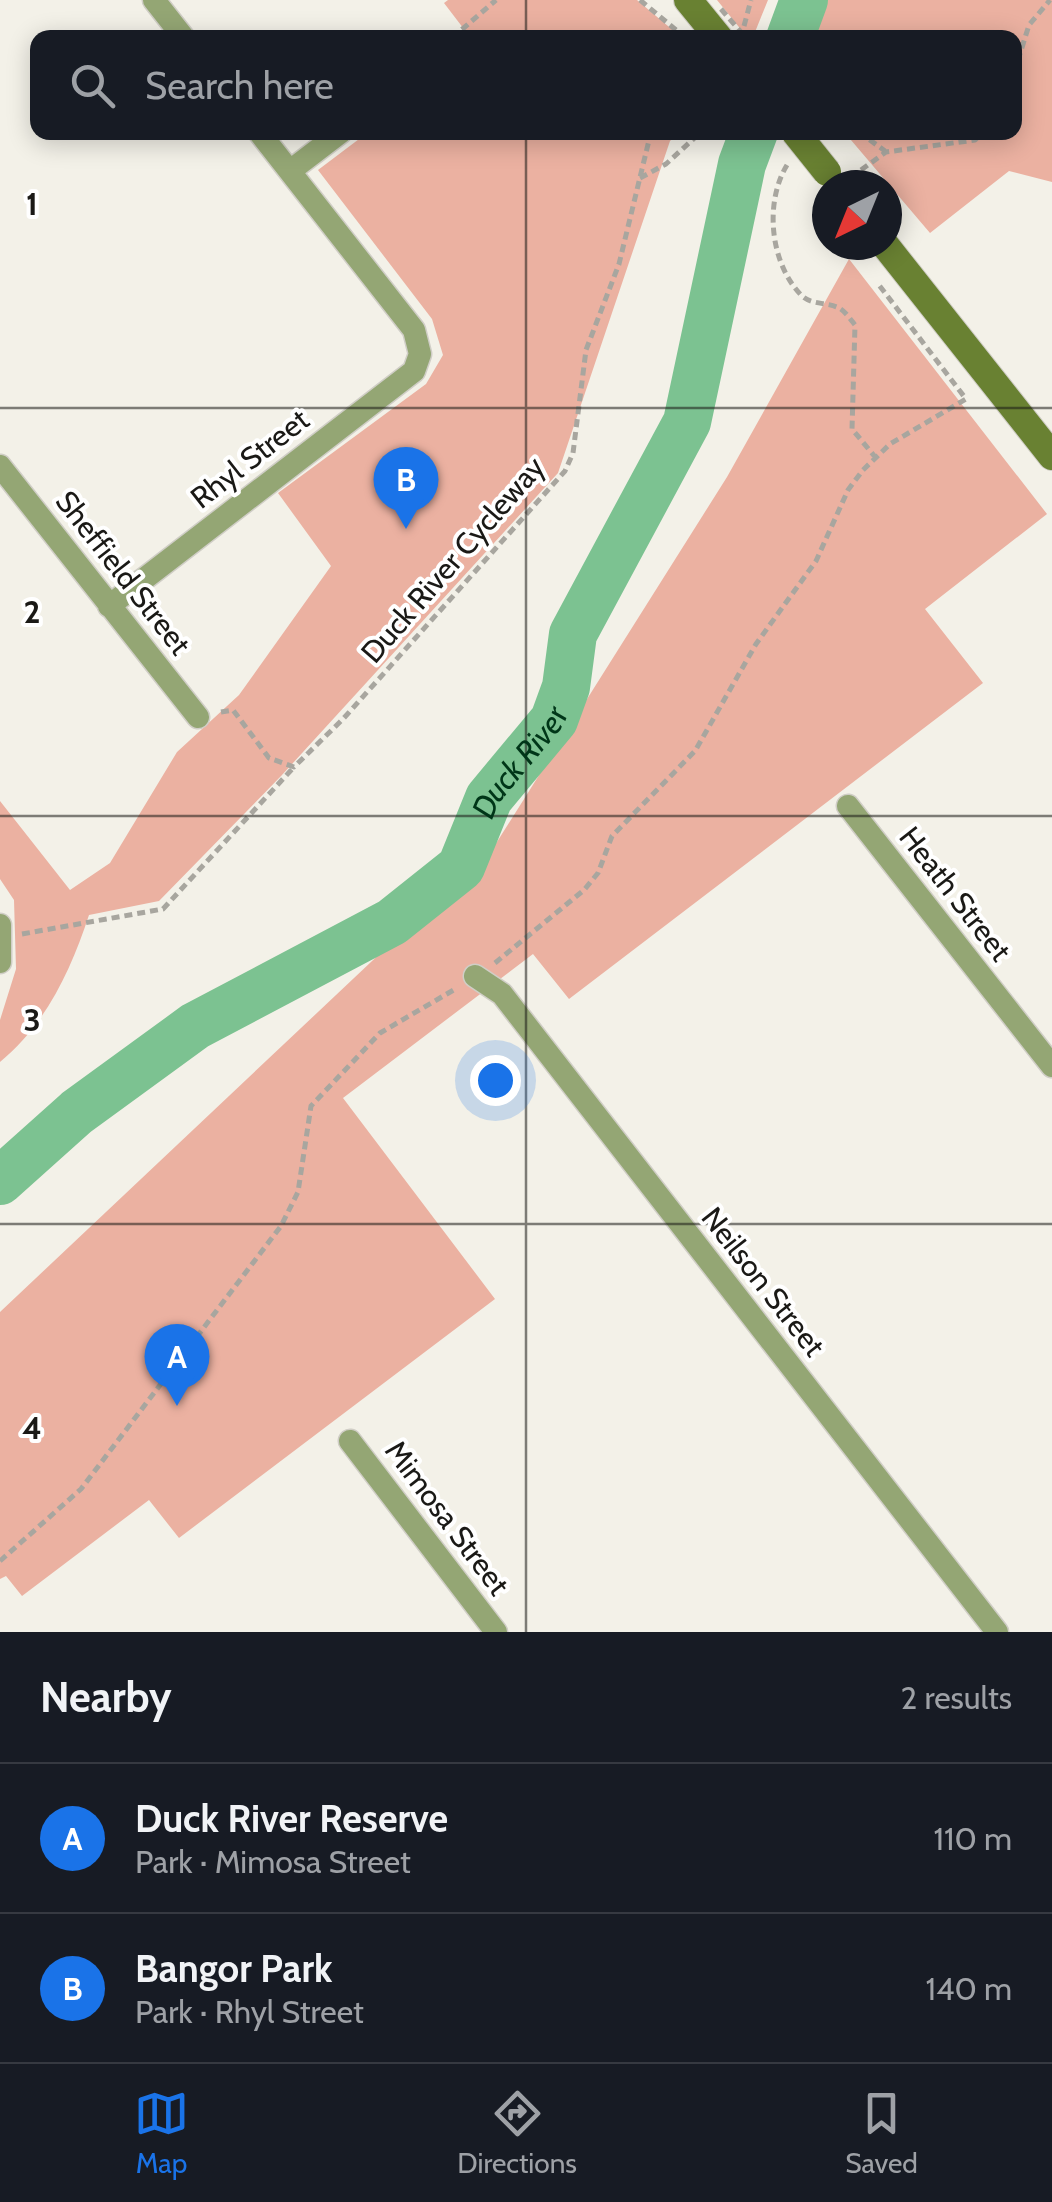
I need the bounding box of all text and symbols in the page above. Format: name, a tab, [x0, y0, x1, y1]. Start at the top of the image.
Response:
search box	[30, 30, 1022, 140]
icon: search	[65, 58, 120, 113]
text: Search here	[145, 62, 334, 109]
north arrow	[812, 170, 902, 260]
text: 1	[26, 184, 38, 223]
street label: Rhyl Street	[183, 401, 316, 516]
pin: B	[374, 446, 438, 529]
street label: Duck River Cycleway	[353, 449, 552, 670]
street label: Sheffield Street	[48, 483, 199, 662]
text: 2	[24, 592, 40, 631]
water label: Duck River	[463, 700, 577, 824]
street label: Heath Street	[891, 819, 1019, 968]
text: 3	[23, 1000, 41, 1039]
your location	[470, 1055, 521, 1106]
street label: Neilson Street	[694, 1200, 833, 1364]
pin: A	[144, 1324, 210, 1406]
text: 4	[22, 1408, 42, 1447]
street label: Mimosa Street	[377, 1433, 518, 1602]
text: Nearby	[40, 1671, 172, 1723]
text: 2 results	[901, 1678, 1012, 1717]
text: Duck River Reserve	[135, 1795, 448, 1842]
text: A	[62, 1819, 83, 1858]
text: 110 m	[934, 1819, 1012, 1858]
text: Park · Mimosa Street	[135, 1842, 411, 1881]
text: Bangor Park	[135, 1945, 332, 1992]
text: B	[62, 1969, 83, 2008]
text: 140 m	[925, 1969, 1012, 2008]
text: Park · Rhyl Street	[135, 1992, 364, 2031]
tab: Map	[134, 2086, 189, 2180]
tab: Directions	[457, 2086, 577, 2180]
tab: Saved	[845, 2086, 918, 2180]

